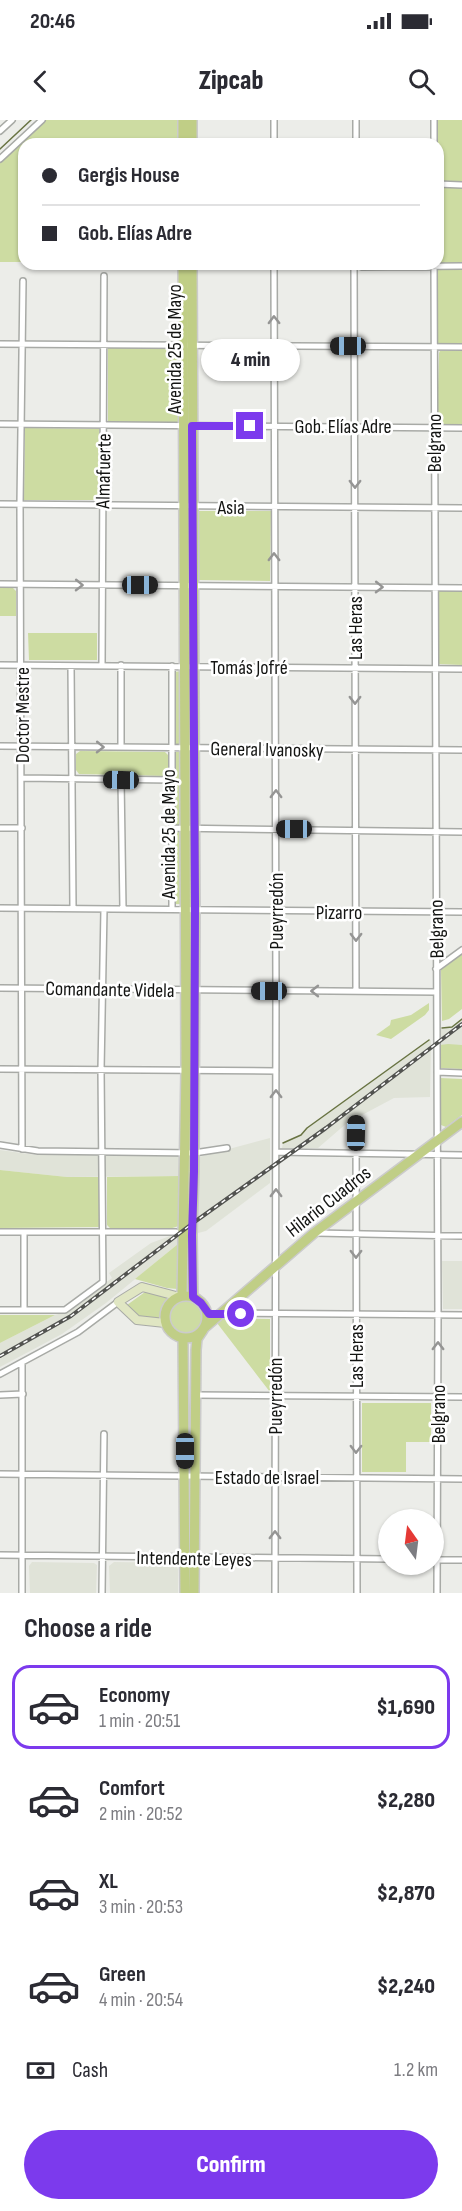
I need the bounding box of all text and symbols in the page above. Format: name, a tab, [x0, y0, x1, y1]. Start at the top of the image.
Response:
text: 20:46	[30, 8, 75, 35]
icon: back	[24, 65, 57, 98]
text: Zipcab	[199, 65, 263, 97]
icon: search	[405, 65, 438, 98]
text: Gergis House	[78, 162, 180, 189]
text: Gob. Elías Adre	[78, 220, 192, 247]
street label: Avenida 25 de Mayo	[163, 284, 187, 415]
one-way arrow	[268, 315, 281, 324]
car	[330, 337, 366, 355]
callout: 4 min	[200, 339, 300, 381]
text: 4 min	[231, 348, 270, 372]
route end	[236, 412, 263, 439]
street label: Belgrano	[423, 414, 447, 472]
street label: Gob. Elías Adre	[294, 415, 392, 439]
street label: Almafuerte	[91, 433, 117, 510]
one-way arrow	[349, 480, 361, 489]
street label: Asia	[216, 496, 245, 520]
one-way arrow	[268, 552, 280, 561]
car	[122, 576, 158, 594]
one-way arrow	[75, 578, 84, 591]
one-way arrow	[375, 581, 384, 593]
street label: Las Heras	[344, 596, 368, 660]
street label: Tomás Jofré	[210, 656, 288, 680]
street label: Doctor Mestre	[11, 667, 35, 763]
one-way arrow	[349, 696, 361, 705]
street label: General Ivanosky	[210, 737, 324, 763]
one-way arrow	[96, 741, 105, 753]
street label: Avenida 25 de Mayo	[157, 769, 181, 900]
car	[103, 771, 139, 789]
one-way arrow	[270, 789, 282, 798]
car	[276, 820, 312, 838]
street label: Pueyrredón	[265, 873, 289, 949]
street label: Belgrano	[424, 899, 450, 959]
street label: Pizarro	[316, 901, 362, 925]
one-way arrow	[350, 933, 362, 942]
street label: Comandante Videla	[45, 977, 175, 1003]
car	[251, 982, 287, 1000]
one-way arrow	[310, 985, 319, 997]
one-way arrow	[270, 1089, 282, 1098]
car	[347, 1115, 365, 1151]
street label: Hilario Cuadros	[281, 1161, 376, 1242]
one-way arrow	[270, 1188, 282, 1197]
one-way arrow	[350, 1250, 362, 1259]
route start	[227, 1300, 254, 1327]
street label: Las Heras	[345, 1324, 369, 1388]
one-way arrow	[432, 1341, 444, 1350]
street label: Pueyrredón	[264, 1358, 288, 1434]
street label: Belgrano	[427, 1385, 451, 1443]
car	[176, 1433, 194, 1469]
one-way arrow	[350, 1445, 362, 1454]
street label: Estado de Israel	[215, 1466, 319, 1490]
north arrow	[378, 1509, 444, 1575]
map controls	[378, 1509, 444, 1575]
one-way arrow	[269, 1530, 281, 1539]
street label: Intendente Leyes	[136, 1546, 252, 1572]
text: Choose a ride	[24, 1613, 152, 1645]
icon: car	[27, 1680, 81, 1734]
text: Economy	[99, 1682, 170, 1709]
text: $1,690	[376, 1694, 435, 1721]
text: 1 min · 20:51	[99, 1709, 180, 1733]
icon: car	[27, 1773, 81, 1827]
text: Comfort	[99, 1775, 165, 1802]
text: $2,280	[377, 1787, 435, 1814]
text: 2 min · 20:52	[99, 1802, 183, 1826]
icon: car	[27, 1866, 81, 1920]
text: XL	[99, 1868, 118, 1895]
text: $2,870	[377, 1880, 435, 1907]
text: 3 min · 20:53	[99, 1895, 183, 1919]
icon: car	[27, 1959, 81, 2013]
text: Green	[99, 1961, 146, 1988]
text: $2,240	[377, 1973, 435, 2000]
text: 4 min · 20:54	[99, 1988, 183, 2012]
icon: cash	[24, 2054, 57, 2087]
text: Cash	[72, 2057, 108, 2084]
text: 1.2 km	[394, 2058, 438, 2082]
button: Confirm	[24, 2130, 438, 2199]

